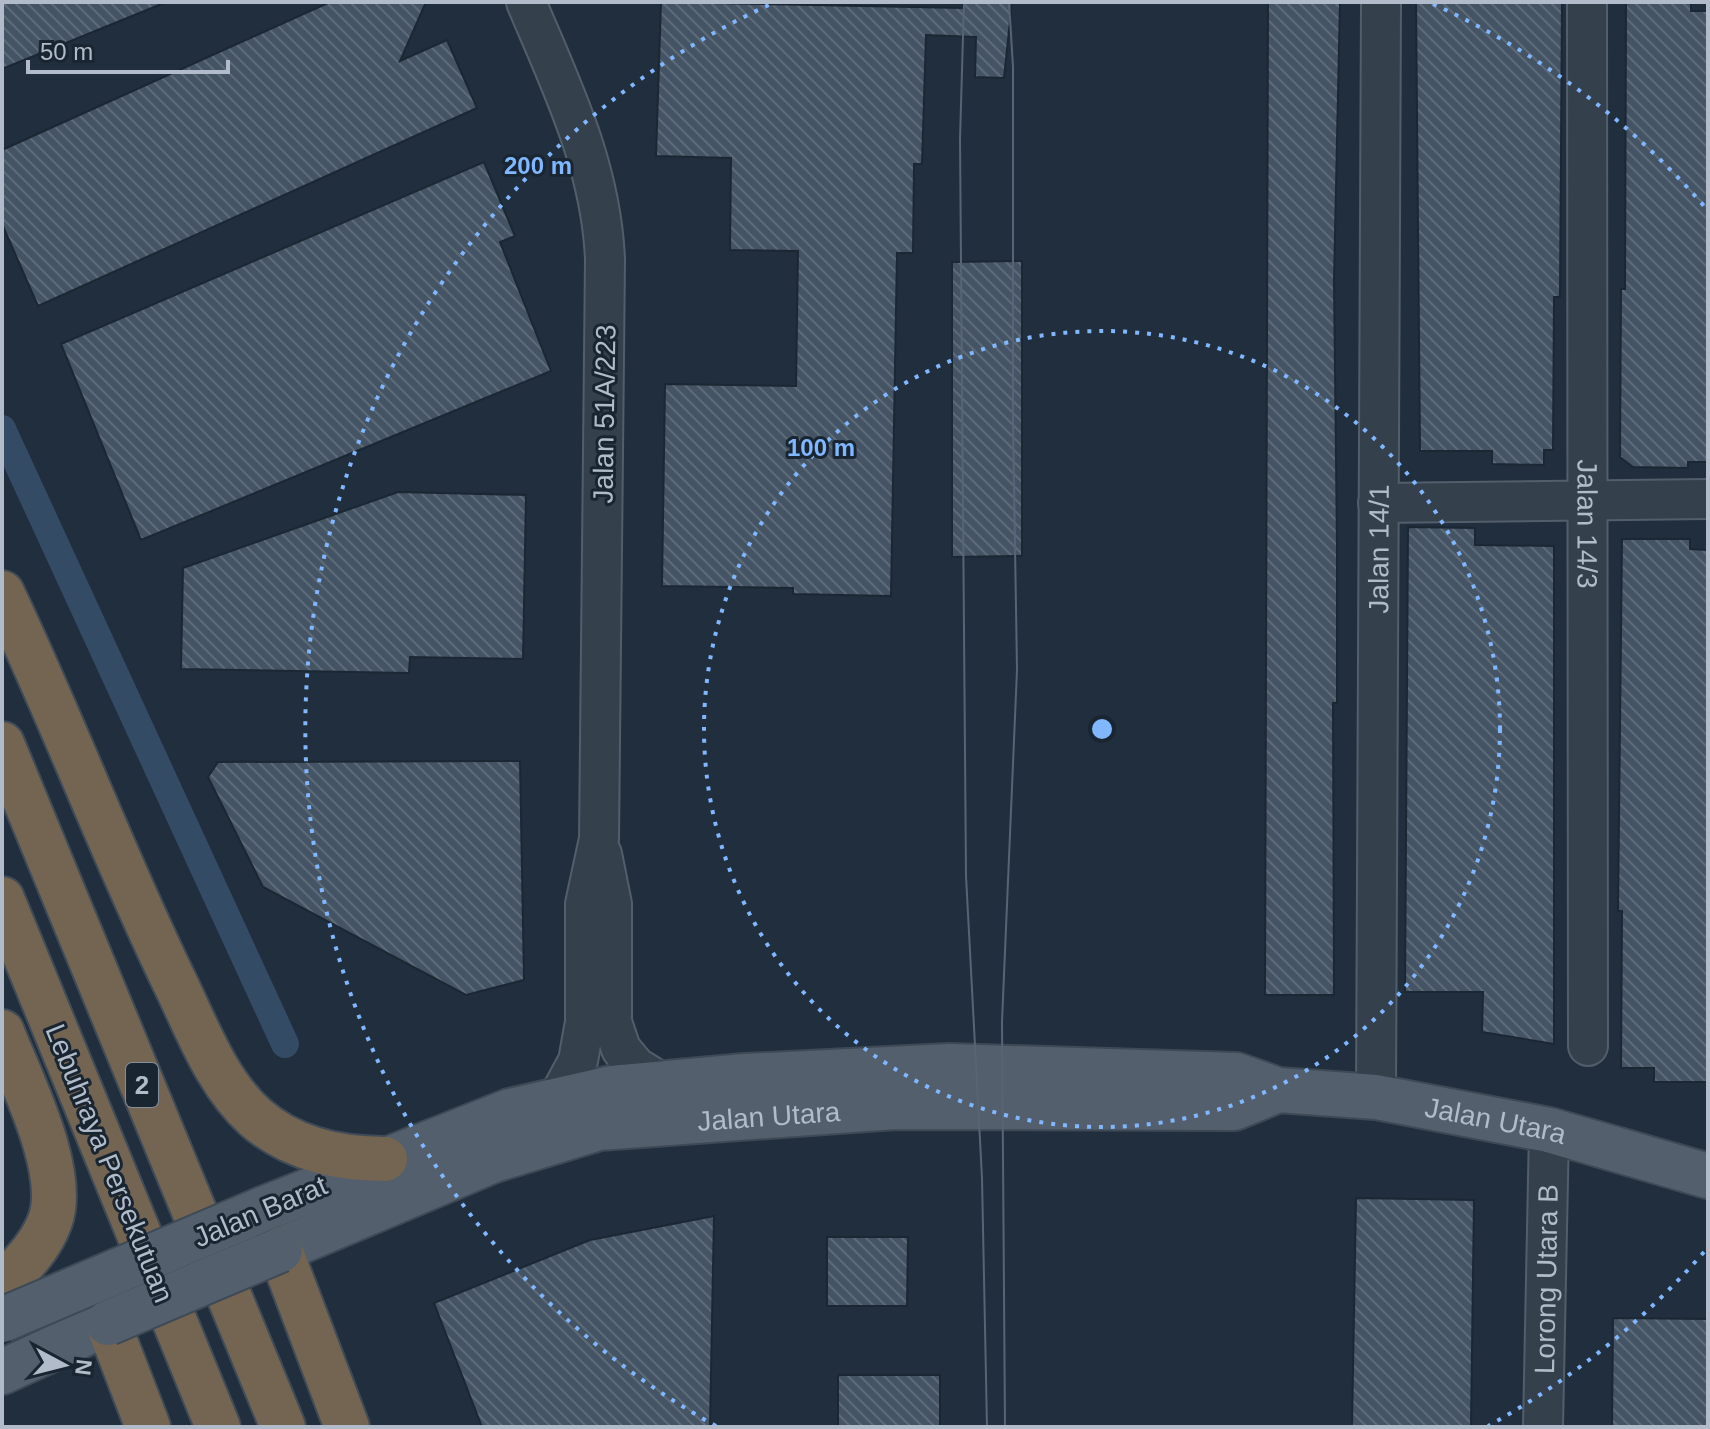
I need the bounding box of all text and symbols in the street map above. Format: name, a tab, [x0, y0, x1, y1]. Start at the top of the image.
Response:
scale bar	[28, 24, 228, 74]
text: 50 m	[40, 38, 93, 65]
text: 200 m	[504, 152, 572, 179]
street label: Jalan 51A/223	[587, 324, 622, 504]
text: 100 m	[787, 434, 855, 461]
street label: Jalan 14/3	[1571, 459, 1603, 589]
street label: Jalan 14/1	[1363, 484, 1395, 614]
centre of rings	[1088, 715, 1116, 743]
street label: Lebuhraya Persekutuan	[39, 1020, 180, 1307]
road number: 2	[126, 1063, 158, 1107]
street label: Jalan Utara	[1422, 1092, 1570, 1150]
street label: Jalan Utara	[696, 1096, 842, 1137]
street label: Jalan Barat	[189, 1169, 332, 1253]
street label: Lorong Utara B	[1529, 1184, 1564, 1374]
north arrow	[24, 1325, 104, 1405]
text: N	[70, 1358, 97, 1377]

